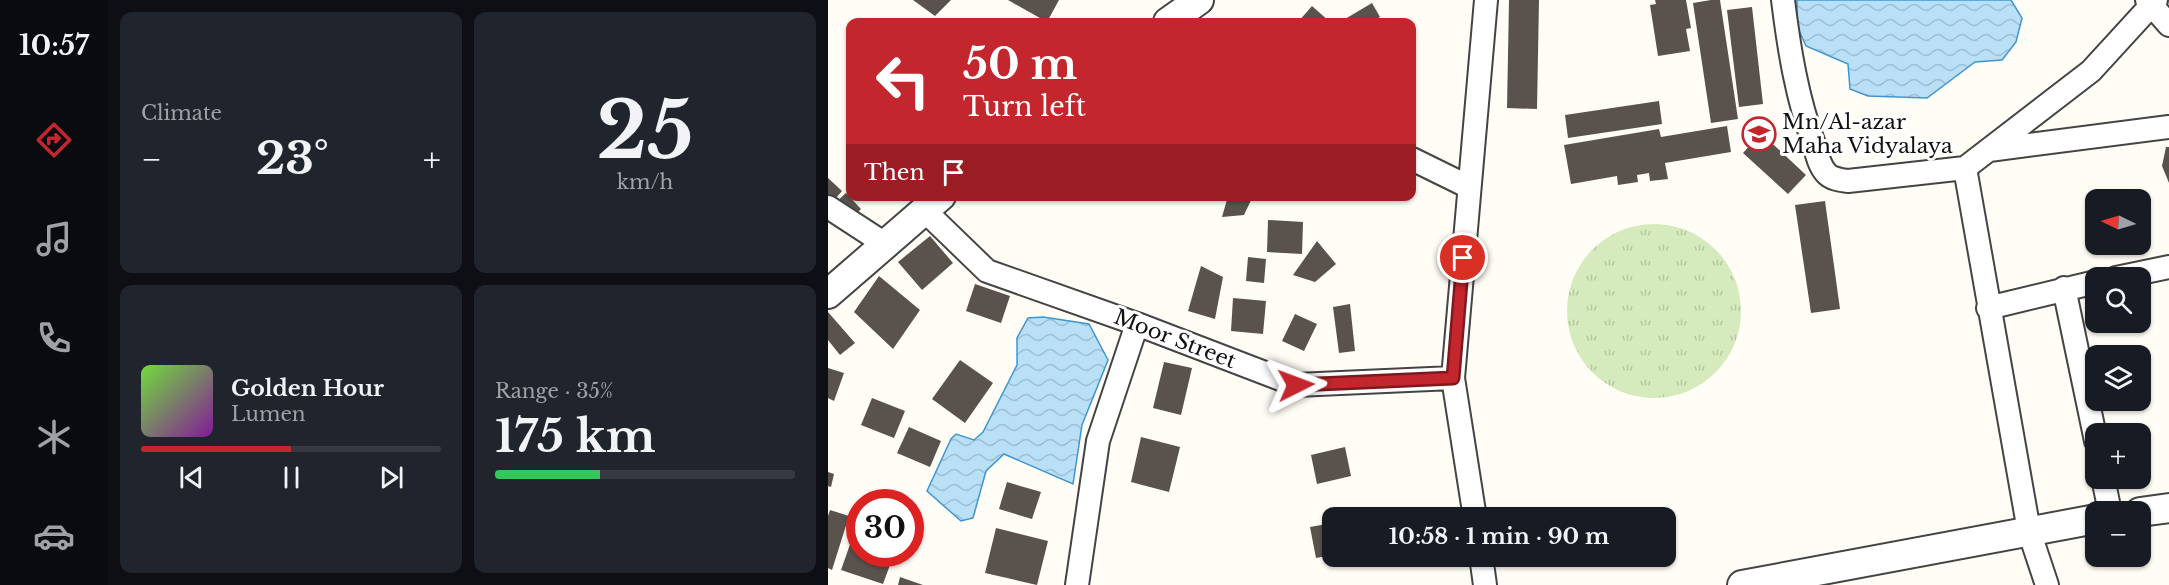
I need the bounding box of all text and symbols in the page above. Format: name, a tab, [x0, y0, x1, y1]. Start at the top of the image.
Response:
text: 10:57	[19, 29, 89, 62]
text: 50 m	[963, 38, 1077, 90]
icon: left	[864, 42, 942, 120]
text: 25	[596, 82, 694, 179]
text: Turn left	[963, 90, 1086, 123]
text: Climate	[141, 101, 222, 125]
place label: Mn/Al-azar Maha Vidyalaya	[1782, 109, 1953, 159]
school or university icon: Mn/Al-azar Maha Vidyalaya	[1741, 116, 1777, 152]
icon: directions	[33, 119, 75, 161]
text: 23°	[256, 130, 329, 186]
text: −	[141, 139, 162, 180]
text: +	[423, 139, 441, 180]
icon: arrive	[937, 156, 970, 189]
text: Then	[864, 159, 925, 186]
text: km/h	[617, 170, 673, 194]
north arrow	[2085, 189, 2151, 255]
map controls	[2085, 189, 2151, 567]
icon: music	[33, 218, 75, 260]
pin	[1437, 232, 1488, 283]
icon: arrive	[1446, 241, 1479, 274]
button: search	[2085, 267, 2151, 333]
street label: Moor Street	[1110, 304, 1240, 374]
icon: phone	[33, 317, 75, 359]
button: layers	[2085, 345, 2151, 411]
position arrow	[1264, 353, 1328, 417]
text: Golden Hour	[231, 375, 384, 402]
text: Range · 35%	[495, 379, 613, 403]
text: Lumen	[231, 402, 306, 426]
text: 175 km	[495, 408, 656, 464]
icon: climate	[33, 416, 75, 458]
button: +	[2085, 423, 2151, 489]
icon: previous	[175, 461, 208, 494]
icon: pause	[275, 461, 308, 494]
icon: next	[375, 461, 408, 494]
speed limit sign: 30	[846, 489, 924, 567]
button: −	[2085, 501, 2151, 567]
icon: car	[33, 515, 75, 557]
text: 10:58 · 1 min · 90 m	[1389, 523, 1609, 550]

